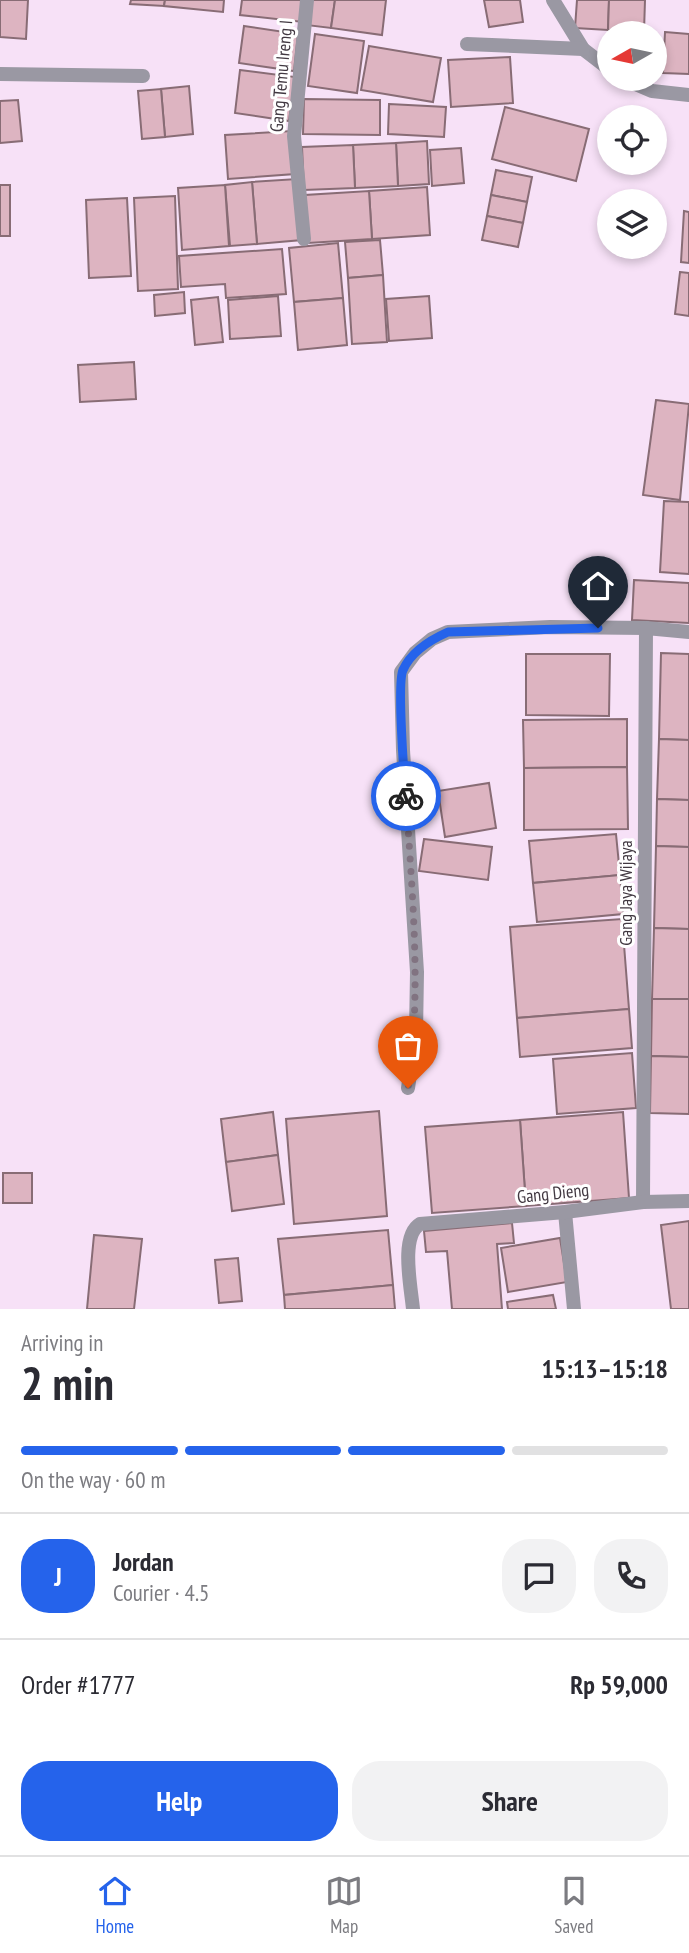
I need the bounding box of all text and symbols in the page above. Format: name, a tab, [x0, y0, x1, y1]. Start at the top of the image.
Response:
street label: Gang Temu Ireng I	[265, 19, 297, 133]
north arrow	[597, 21, 667, 91]
map controls	[597, 21, 667, 259]
button: locate	[597, 105, 667, 175]
button: layers	[597, 189, 667, 259]
pin	[568, 556, 628, 628]
icon: home	[579, 567, 617, 605]
courier	[371, 761, 441, 831]
icon: bike	[387, 777, 425, 815]
street label: Gang Jaya Wijaya	[614, 840, 637, 946]
pin	[378, 1016, 438, 1088]
icon: bag	[389, 1027, 427, 1065]
street label: Gang Dieng	[516, 1178, 590, 1208]
text: Arriving in	[21, 1328, 103, 1357]
text: 15:13–15:18	[541, 1352, 668, 1385]
text: 2 min	[21, 1353, 114, 1413]
text: On the way · 60 m	[21, 1465, 165, 1494]
button: chat	[502, 1539, 576, 1613]
button: phone	[594, 1539, 668, 1613]
text: Jordan	[113, 1545, 174, 1578]
text: J	[54, 1560, 62, 1593]
text: Courier · 4.5	[113, 1578, 209, 1607]
text: Order #1777	[21, 1668, 136, 1701]
text: Rp 59,000	[570, 1668, 668, 1701]
button: Help	[21, 1761, 338, 1841]
button: Share	[352, 1761, 668, 1841]
tab: Home	[96, 1872, 134, 1938]
tab: Map	[325, 1872, 363, 1938]
tab: Saved	[554, 1872, 593, 1938]

